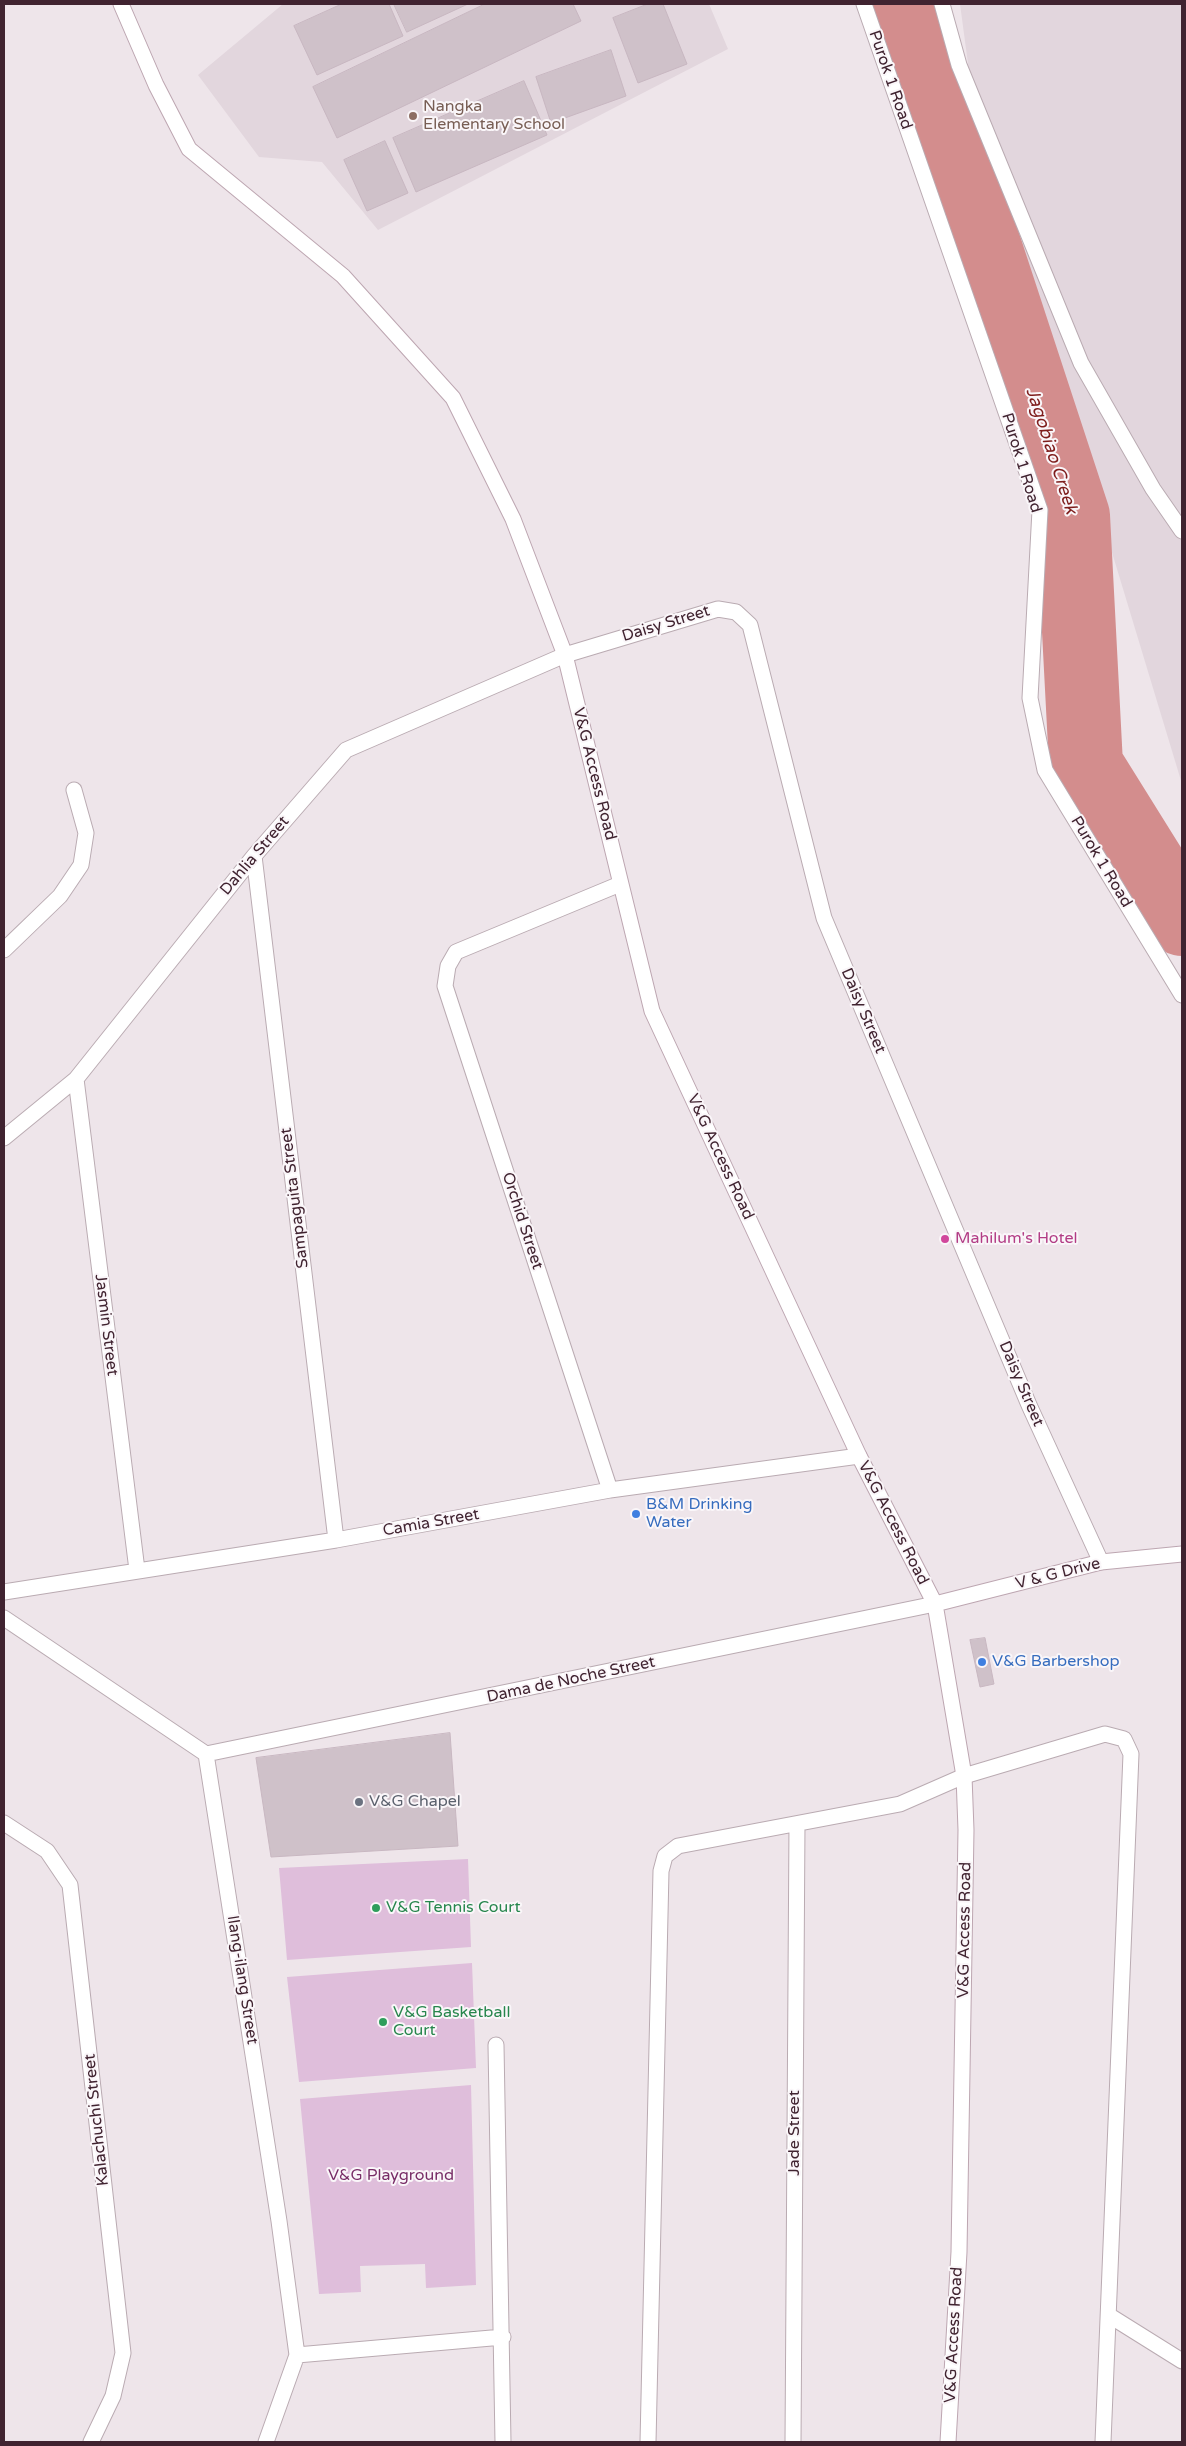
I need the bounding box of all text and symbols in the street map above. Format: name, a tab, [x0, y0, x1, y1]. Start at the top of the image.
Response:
street label: Purok 1 Road	[864, 28, 916, 132]
place label: Nangka Elementary School	[423, 97, 565, 135]
marker: Nangka Elementary School	[407, 110, 419, 122]
water label: Jagobiao Creek	[1020, 385, 1082, 517]
street label: Purok 1 Road	[997, 411, 1045, 515]
street label: Daisy Street	[620, 602, 712, 646]
street label: V&G Access Road	[568, 706, 620, 842]
street label: Dahlia Street	[216, 813, 294, 899]
street label: Purok 1 Road	[1066, 813, 1136, 911]
street label: Daisy Street	[836, 965, 890, 1057]
street label: V&G Access Road	[682, 1091, 758, 1223]
street label: Sampaguita Street	[277, 1127, 313, 1269]
street label: Orchid Street	[497, 1170, 547, 1272]
place label: Mahilum's Hotel	[955, 1229, 1078, 1249]
marker: Mahilum's Hotel	[939, 1233, 951, 1245]
street label: Jasmin Street	[90, 1273, 122, 1377]
street label: Daisy Street	[994, 1338, 1048, 1430]
street label: V&G Access Road	[854, 1458, 932, 1588]
place label: B&M Drinking Water	[646, 1495, 753, 1533]
street label: Camia Street	[381, 1505, 481, 1541]
marker: B&M Drinking Water	[630, 1508, 642, 1520]
street label: V & G Drive	[1014, 1554, 1102, 1594]
place label: V&G Barbershop	[992, 1652, 1120, 1672]
street label: Dama de Noche Street	[485, 1653, 657, 1707]
marker: V&G Barbershop	[976, 1656, 988, 1668]
place label: V&G Chapel	[369, 1792, 461, 1812]
marker: V&G Chapel	[353, 1796, 365, 1808]
street label: V&G Access Road	[954, 1862, 976, 1998]
place label: V&G Tennis Court	[386, 1898, 521, 1918]
marker: V&G Tennis Court	[370, 1902, 382, 1914]
street label: Ilang-ilang Street	[222, 1914, 262, 2046]
place label: V&G Basketball Court	[393, 2003, 510, 2041]
marker: V&G Basketball Court	[377, 2016, 389, 2028]
street label: Kalachuchi Street	[81, 2053, 113, 2187]
street label: Jade Street	[785, 2090, 805, 2176]
park label: V&G Playground	[328, 2166, 454, 2186]
street label: V&G Access Road	[941, 2266, 967, 2404]

